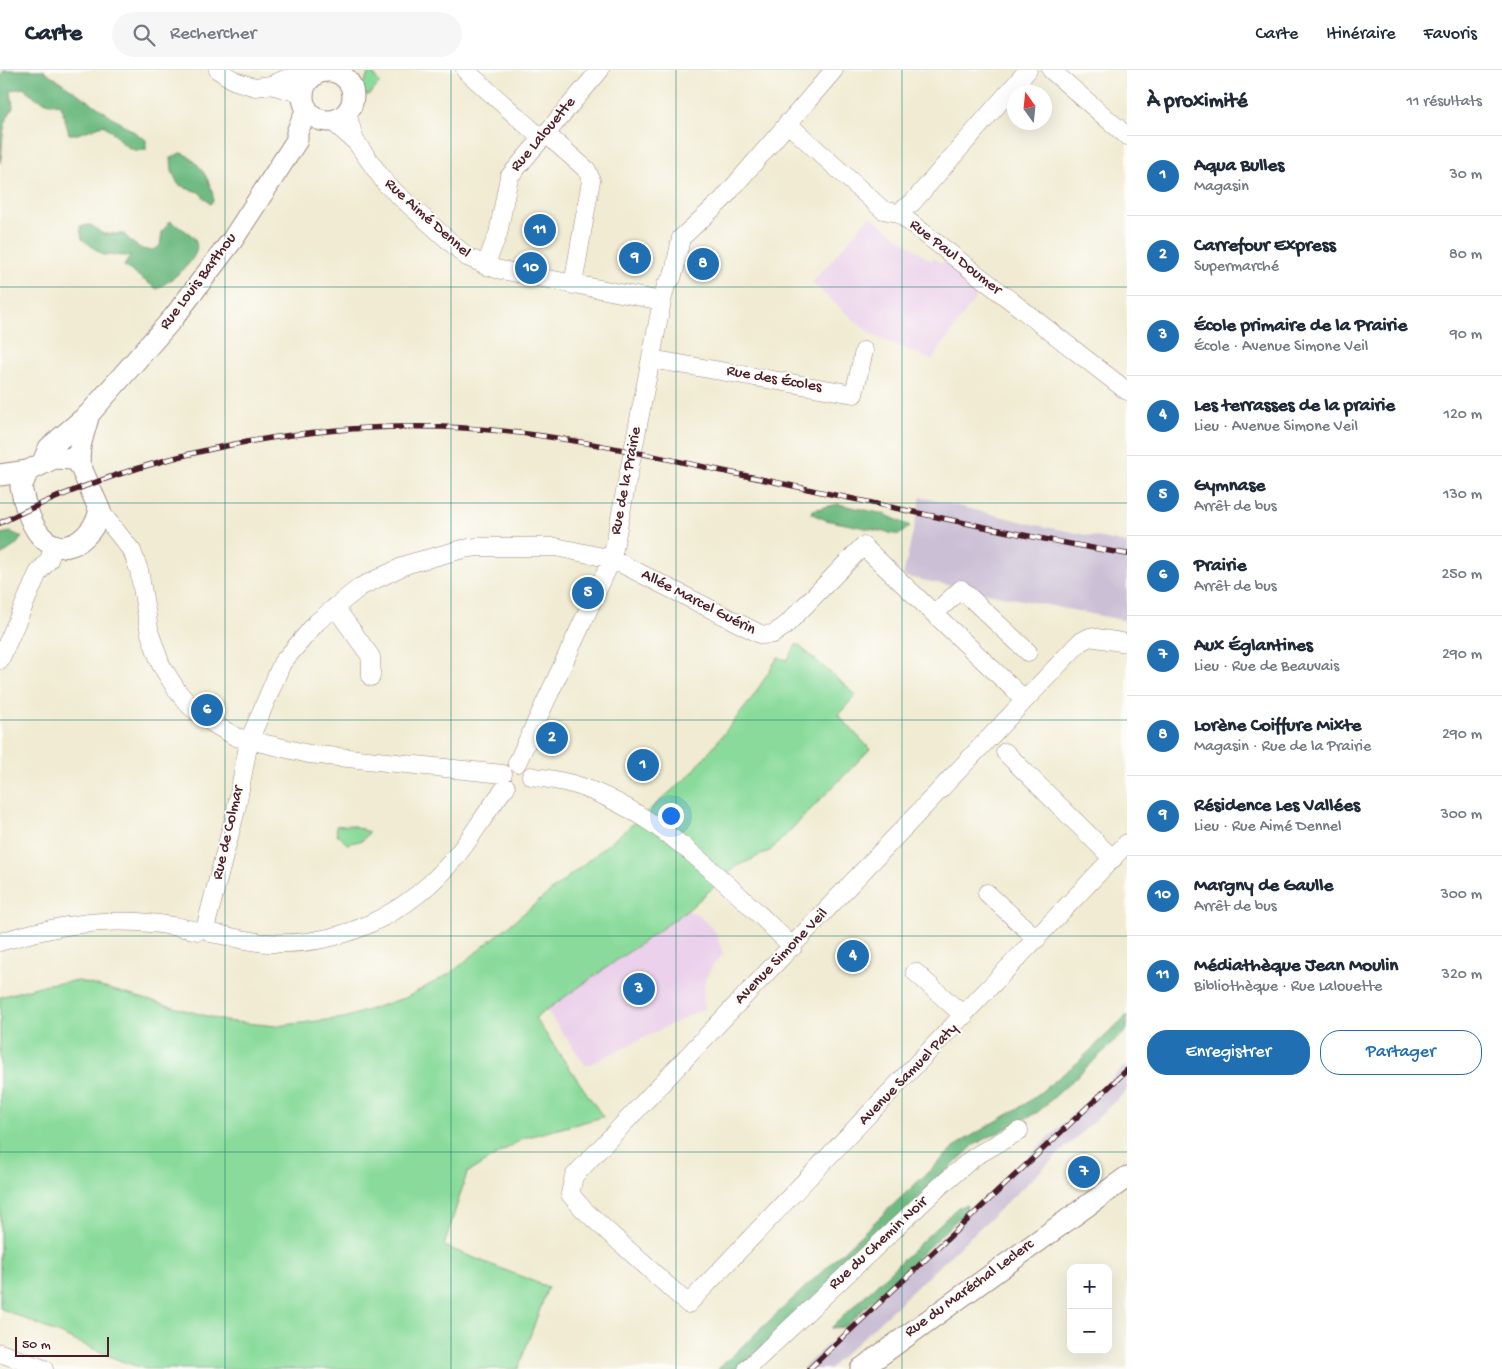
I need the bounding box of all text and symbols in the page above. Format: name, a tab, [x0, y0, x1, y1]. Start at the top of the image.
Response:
search box	[112, 12, 462, 57]
text: Carte	[25, 20, 82, 49]
icon: search	[130, 21, 158, 49]
text: Rechercher	[170, 23, 256, 46]
text: Carte	[1255, 24, 1298, 45]
text: Itinéraire	[1326, 24, 1396, 45]
text: Favoris	[1424, 24, 1477, 45]
north arrow	[1007, 85, 1052, 130]
text: À proximité	[1147, 90, 1248, 115]
street label: Rue Lalouette	[507, 93, 581, 176]
text: 11 résultats	[1407, 93, 1482, 112]
text: Aqua Bulles	[1194, 155, 1284, 178]
text: 1	[1160, 166, 1166, 185]
text: 30 m	[1449, 166, 1482, 185]
street label: Rue Aimé Dennel	[380, 175, 474, 263]
text: Magasin	[1194, 178, 1249, 197]
pin: 11	[524, 211, 556, 249]
street label: Rue Paul Doumer	[905, 216, 1006, 301]
street label: Rue Louis Barthou	[156, 229, 242, 334]
text: Carrefour Express	[1194, 235, 1336, 258]
pin: 9	[619, 239, 651, 277]
pin: 8	[687, 245, 719, 283]
text: 2	[1159, 246, 1167, 265]
text: 80 m	[1449, 246, 1482, 265]
pin: 10	[515, 249, 547, 287]
text: Supermarché	[1194, 258, 1279, 277]
text: École primaire de la Prairie	[1194, 315, 1407, 338]
text: 3	[1159, 326, 1167, 345]
text: 90 m	[1450, 326, 1482, 345]
text: École · Avenue Simone Veil	[1194, 338, 1368, 357]
street label: Rue des Écoles	[725, 362, 824, 398]
text: Les terrasses de la prairie	[1194, 395, 1395, 418]
text: 4	[1159, 406, 1167, 425]
text: 120 m	[1443, 406, 1482, 425]
text: Lieu · Avenue Simone Veil	[1194, 418, 1358, 437]
street label: Rue de la Prairie	[607, 425, 647, 537]
text: Gymnase	[1194, 475, 1265, 498]
text: 5	[1159, 486, 1167, 505]
text: 130 m	[1443, 486, 1482, 505]
text: Arrêt de bus	[1194, 498, 1277, 517]
text: Prairie	[1194, 555, 1247, 578]
street label: Allée Marcel Guérin	[638, 566, 759, 640]
text: 6	[1159, 566, 1167, 585]
text: 250 m	[1442, 566, 1482, 585]
pin: 5	[572, 574, 604, 612]
text: Arrêt de bus	[1194, 578, 1277, 597]
text: Aux Églantines	[1194, 635, 1313, 658]
text: 7	[1159, 646, 1167, 665]
text: 290 m	[1442, 646, 1482, 665]
text: Lieu · Rue de Beauvais	[1194, 658, 1339, 677]
pin: 6	[191, 691, 223, 729]
text: Lorène Coiffure Mixte	[1194, 715, 1361, 738]
pin: 2	[536, 719, 568, 757]
text: 8	[1159, 726, 1167, 745]
text: 290 m	[1442, 726, 1482, 745]
text: Magasin · Rue de la Prairie	[1194, 738, 1371, 757]
pin: 1	[627, 746, 659, 784]
street label: Rue de Colmar	[209, 783, 249, 882]
text: Résidence Les Vallées	[1194, 795, 1360, 818]
your location	[658, 803, 684, 829]
text: 9	[1159, 806, 1167, 825]
text: 300 m	[1440, 806, 1482, 825]
text: Lieu · Rue Aimé Dennel	[1194, 818, 1342, 837]
text: Margny de Gaulle	[1194, 875, 1333, 898]
text: 10	[1155, 886, 1171, 905]
text: 300 m	[1440, 886, 1482, 905]
text: Arrêt de bus	[1194, 898, 1277, 917]
street label: Avenue Simone Veil	[731, 905, 833, 1009]
pin: 4	[837, 937, 869, 975]
text: Médiathèque Jean Moulin	[1194, 955, 1398, 978]
text: 11	[1157, 966, 1169, 985]
text: 320 m	[1442, 966, 1482, 985]
pin: 3	[623, 970, 655, 1008]
text: Bibliothèque · Rue Lalouette	[1194, 978, 1382, 997]
street label: Avenue Samuel Paty	[855, 1020, 963, 1130]
button: Enregistrer	[1147, 1030, 1310, 1075]
button: Partager	[1320, 1030, 1482, 1075]
pin: 7	[1068, 1153, 1100, 1191]
street label: Rue du Chemin Noir	[826, 1192, 933, 1295]
street label: Rue du Maréchal Leclerc	[902, 1235, 1039, 1342]
map controls	[1067, 1264, 1112, 1354]
button: +	[1067, 1264, 1112, 1309]
button: −	[1067, 1309, 1112, 1354]
scale bar	[15, 1334, 109, 1357]
text: 50 m	[22, 1337, 51, 1354]

